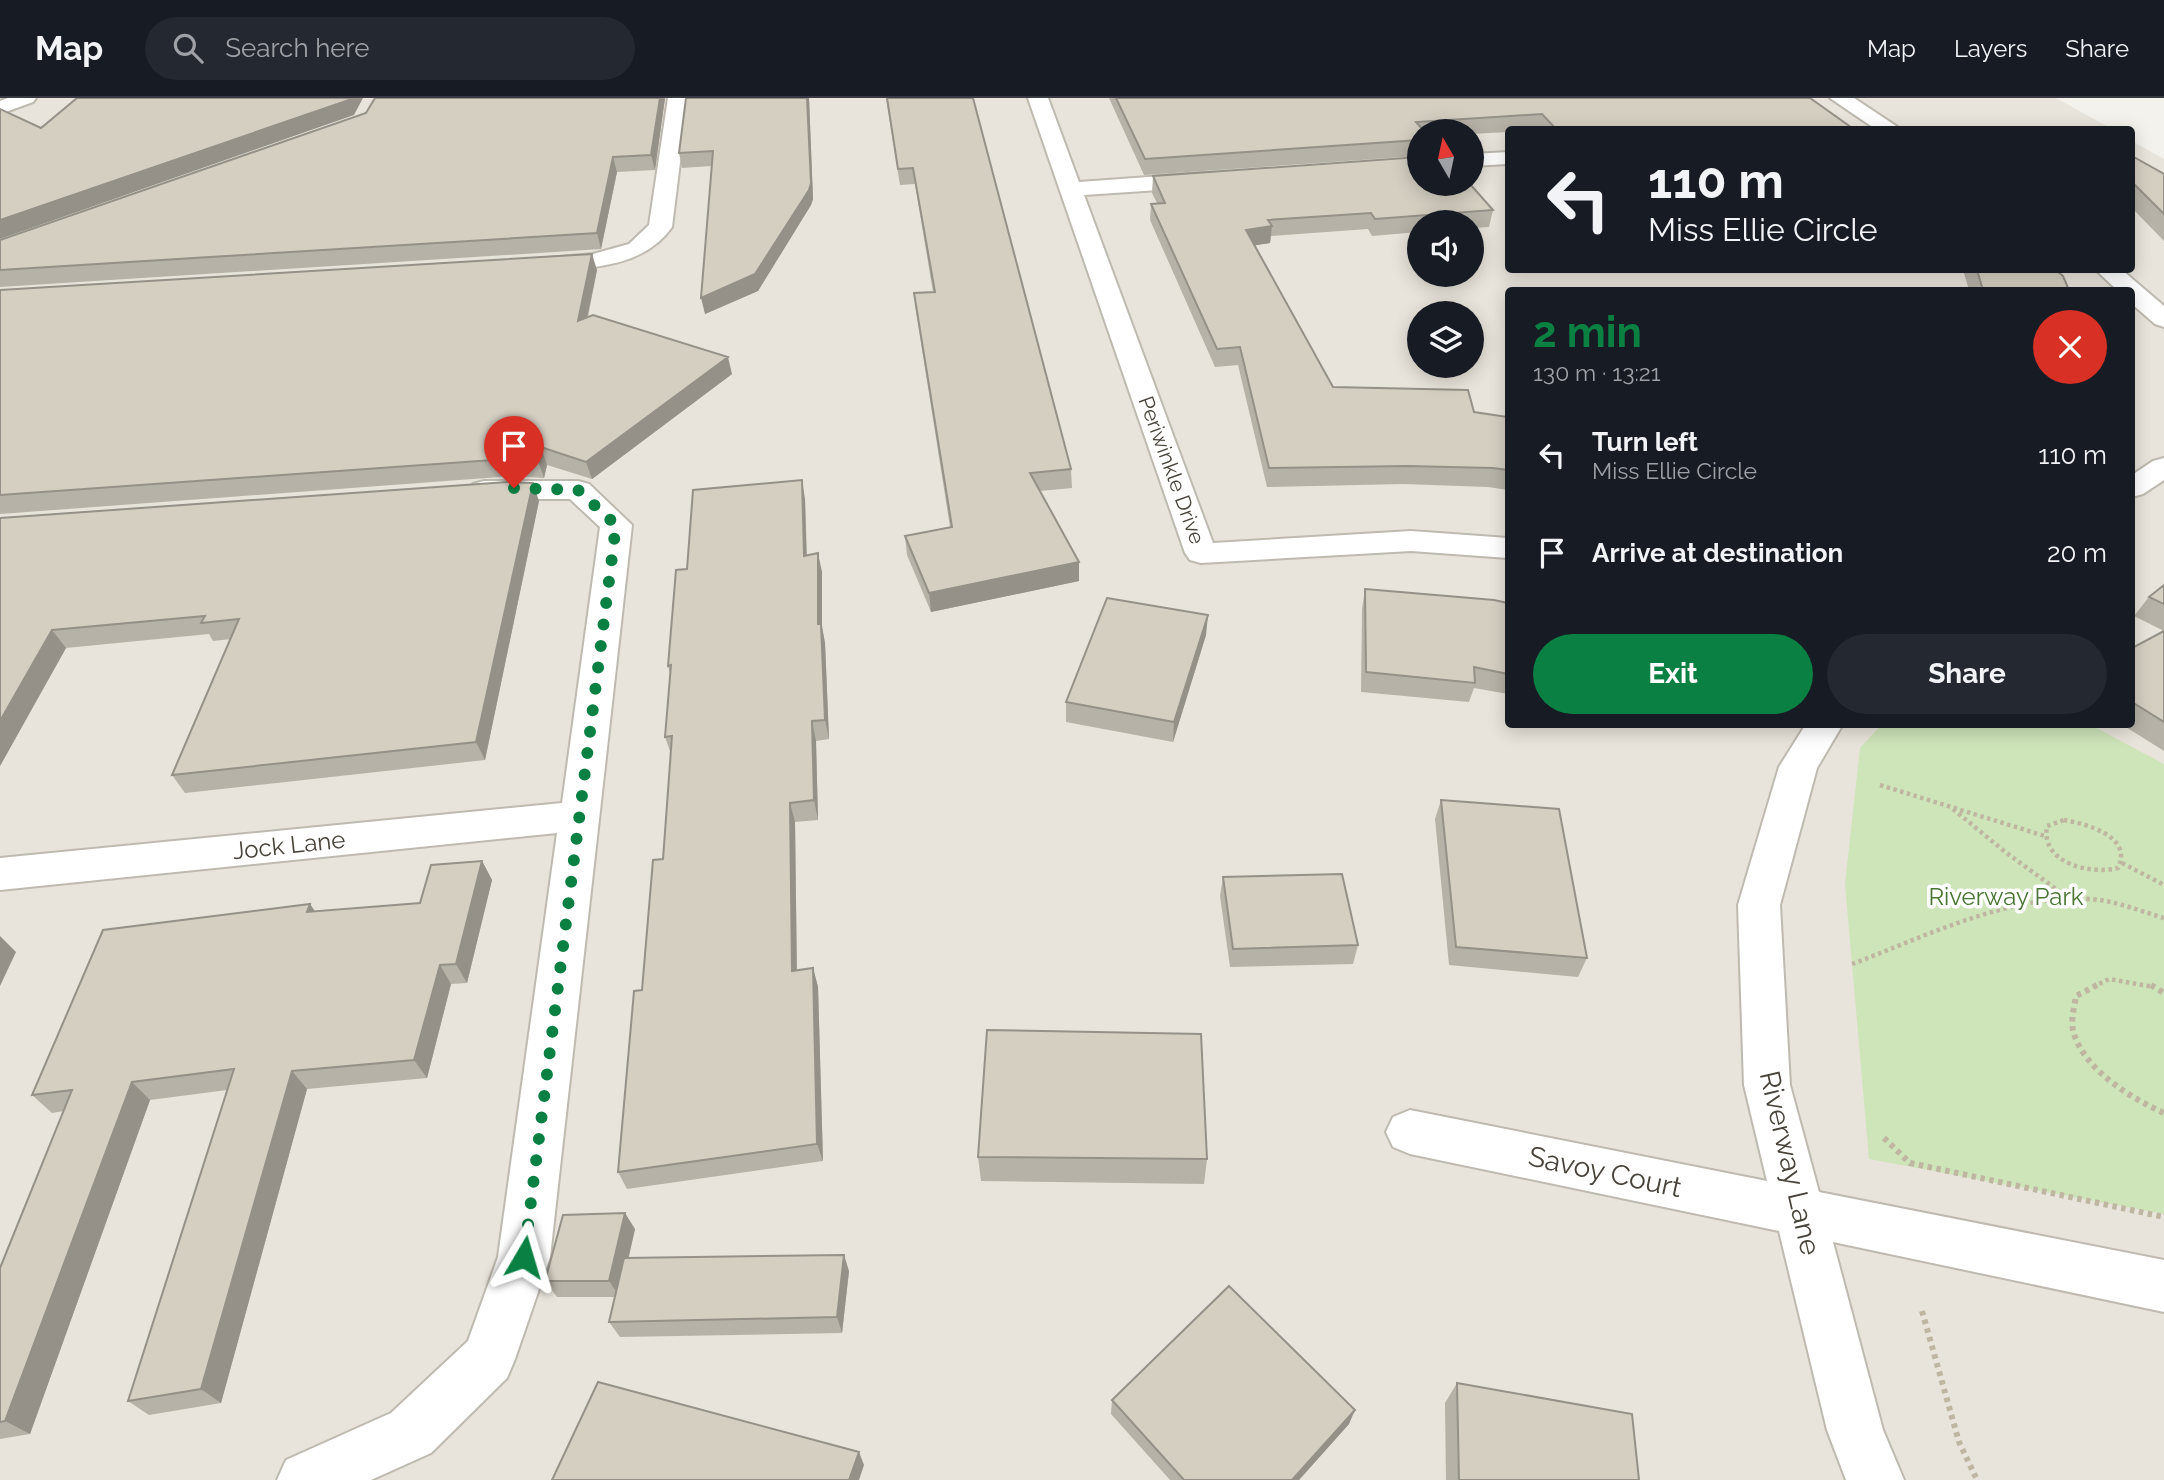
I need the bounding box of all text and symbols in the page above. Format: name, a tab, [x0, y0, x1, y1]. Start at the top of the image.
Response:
search box	[145, 17, 635, 80]
text: Map	[35, 29, 103, 68]
icon: search	[169, 29, 207, 67]
text: Search here	[225, 33, 370, 63]
text: Map	[1867, 34, 1916, 63]
text: Layers	[1954, 34, 2027, 63]
text: Share	[2065, 34, 2129, 63]
north arrow	[1407, 119, 1484, 196]
map controls	[1407, 119, 1484, 378]
text: 110 m	[1648, 152, 1784, 209]
icon: left	[1533, 154, 1624, 245]
button: sound	[1407, 210, 1484, 287]
text: Miss Ellie Circle	[1648, 211, 1878, 248]
button: layers	[1407, 301, 1484, 378]
text: 2 min	[1533, 308, 1642, 357]
button: close	[2033, 310, 2107, 384]
text: 130 m · 13:21	[1533, 359, 1661, 386]
street label: Periwinkle Drive	[1134, 393, 1210, 547]
pin	[484, 416, 544, 488]
icon: arrive	[495, 427, 533, 465]
text: Turn left	[1592, 427, 1698, 457]
icon: left	[1533, 436, 1571, 474]
text: 110 m	[2038, 440, 2107, 470]
text: Miss Ellie Circle	[1592, 457, 1757, 484]
icon: arrive	[1533, 534, 1571, 572]
text: Arrive at destination	[1592, 538, 1843, 568]
text: 20 m	[2047, 538, 2107, 568]
button: Exit	[1533, 634, 1813, 714]
button: Share	[1827, 634, 2107, 714]
street label: Jock Lane	[231, 825, 347, 865]
park label: Riverway Park	[1928, 882, 2084, 911]
street label: Riverway Lane	[1753, 1068, 1827, 1258]
street label: Savoy Court	[1525, 1140, 1685, 1204]
position arrow	[487, 1220, 561, 1294]

